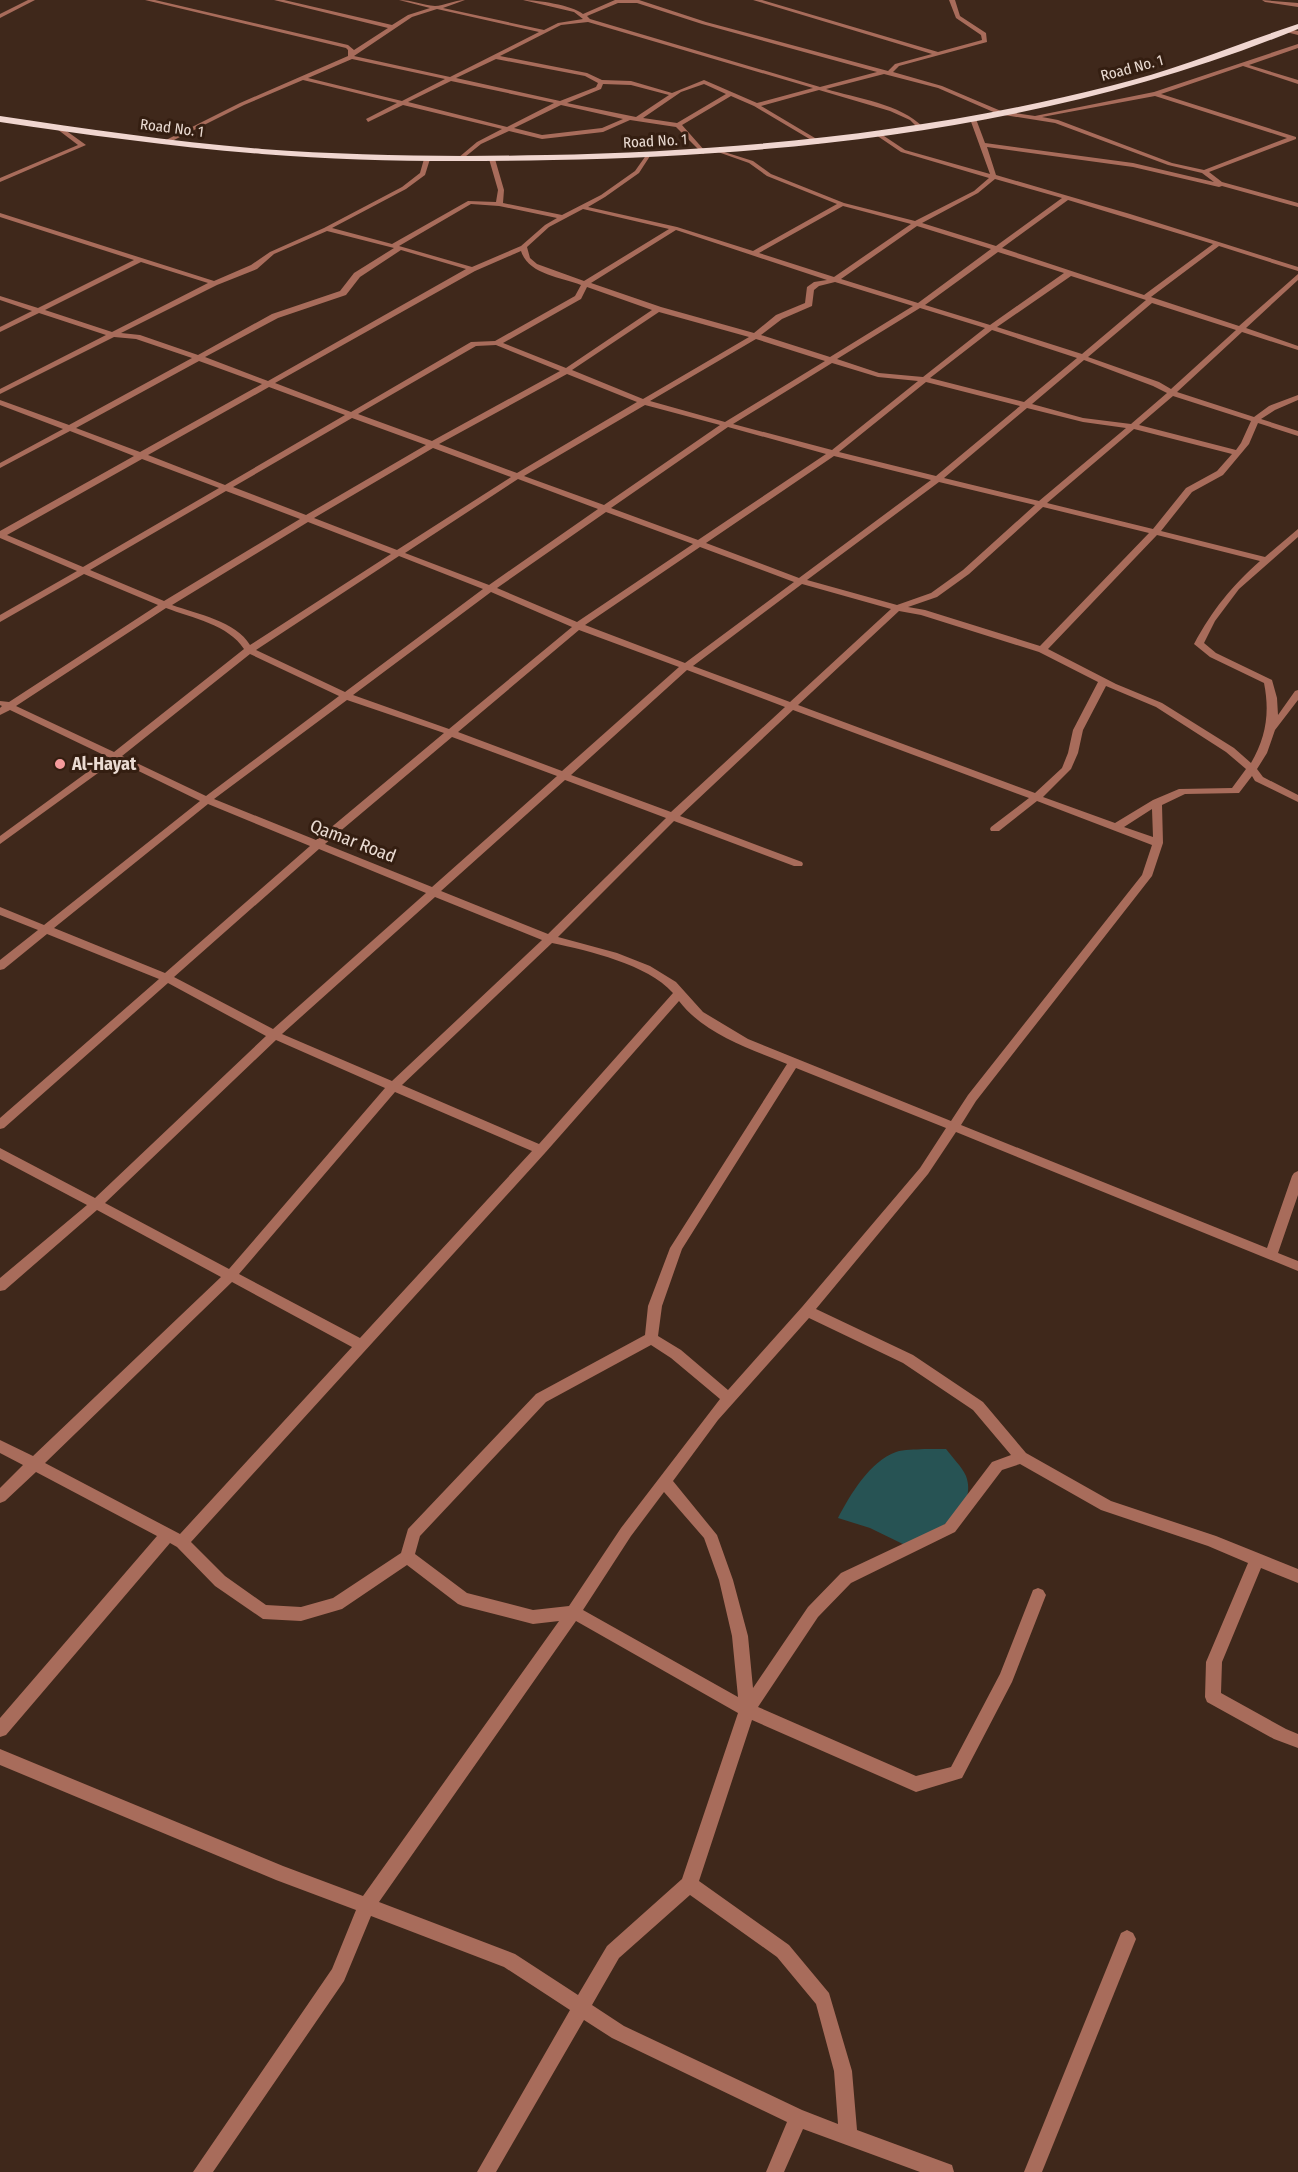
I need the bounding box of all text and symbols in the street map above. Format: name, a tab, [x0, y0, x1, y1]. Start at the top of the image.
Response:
street label: Road No. 1	[1099, 51, 1165, 85]
street label: Road No. 1	[139, 115, 205, 141]
street label: Road No. 1	[623, 130, 687, 152]
place label: Al-Hayat	[71, 753, 137, 775]
marker: Al-Hayat	[53, 757, 67, 771]
street label: Qamar Road	[307, 815, 399, 867]

